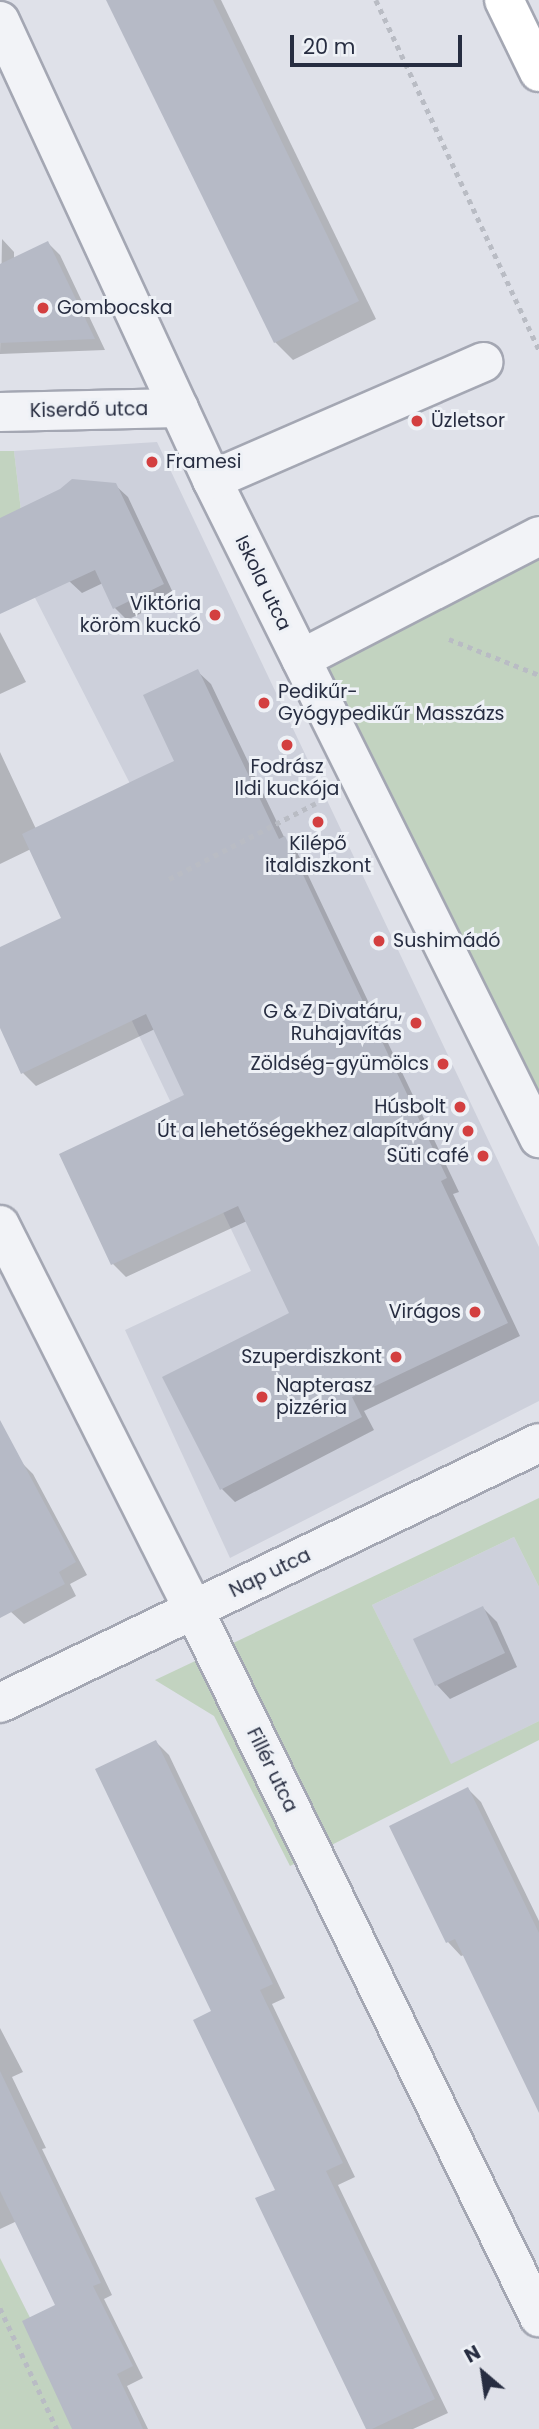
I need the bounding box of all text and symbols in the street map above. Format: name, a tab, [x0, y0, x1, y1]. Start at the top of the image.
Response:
scale bar	[294, 21, 466, 65]
text: 20 m	[303, 32, 356, 61]
place label: Gombocska	[57, 297, 173, 319]
marker: Gombocska	[35, 300, 51, 316]
street label: Kiserdő utca	[30, 398, 148, 422]
place label: Üzletsor	[431, 410, 505, 432]
marker: Üzletsor	[409, 413, 425, 429]
place label: Framesi	[166, 451, 241, 473]
marker: Framesi	[144, 454, 160, 470]
street label: Iskola utca	[230, 532, 296, 634]
place label: Viktória köröm kuckó	[80, 593, 201, 637]
marker: Viktória köröm kuckó	[207, 607, 223, 623]
place label: Pedikűr- Gyógypedikűr Masszázs	[278, 681, 505, 725]
marker: Pedikűr- Gyógypedikűr Masszázs	[256, 695, 272, 711]
marker: Fodrász Ildi kuckója	[279, 737, 295, 753]
place label: Fodrász Ildi kuckója	[235, 756, 339, 800]
marker: Kilépő italdiszkont	[310, 814, 326, 830]
place label: Kilépő italdiszkont	[265, 833, 371, 877]
place label: Sushimádó	[393, 930, 500, 952]
marker: Sushimádó	[371, 933, 387, 949]
place label: G & Z Divatáru, Ruhajavítás	[263, 1001, 402, 1045]
marker: G & Z Divatáru, Ruhajavítás	[408, 1015, 424, 1031]
place label: Zöldség-gyümölcs	[250, 1053, 429, 1075]
marker: Zöldség-gyümölcs	[435, 1056, 451, 1072]
place label: Húsbolt	[374, 1096, 446, 1118]
marker: Húsbolt	[452, 1099, 468, 1115]
place label: Út a lehetőségekhez alapítvány	[157, 1120, 454, 1142]
marker: Út a lehetőségekhez alapítvány	[460, 1123, 476, 1139]
place label: Süti café	[387, 1145, 469, 1167]
marker: Süti café	[475, 1148, 491, 1164]
place label: Virágos	[389, 1301, 461, 1323]
marker: Virágos	[467, 1304, 483, 1320]
place label: Szuperdiszkont	[241, 1346, 382, 1368]
marker: Szuperdiszkont	[388, 1349, 404, 1365]
place label: Napterasz pizzéria	[276, 1375, 372, 1419]
marker: Napterasz pizzéria	[254, 1389, 270, 1405]
street label: Nap utca	[226, 1544, 314, 1602]
street label: Fillér utca	[242, 1724, 302, 1816]
north arrow	[448, 2338, 518, 2408]
text: N	[460, 2339, 485, 2369]

